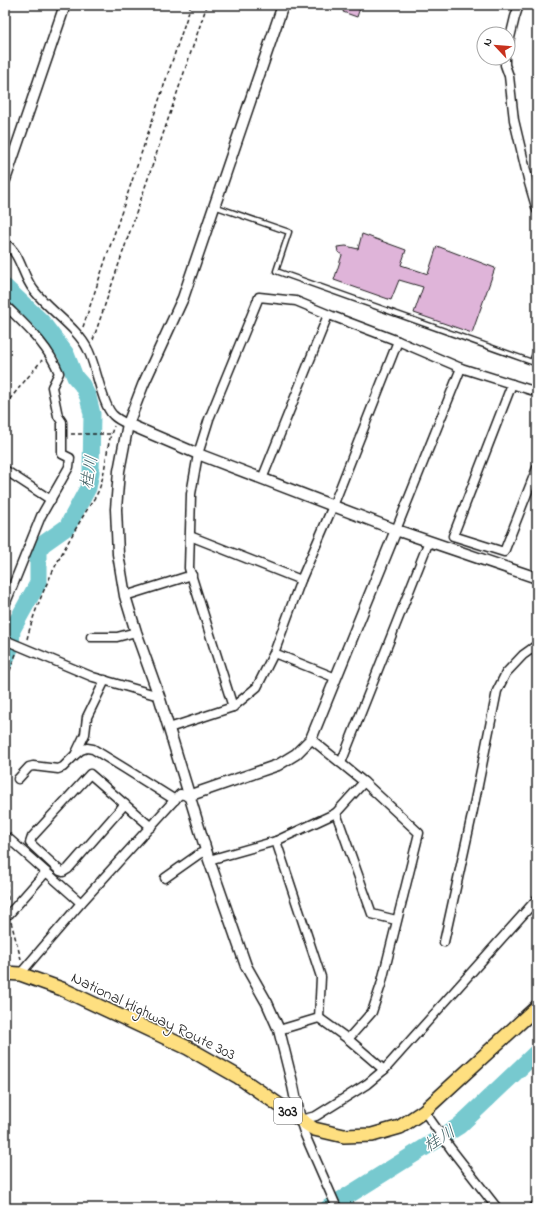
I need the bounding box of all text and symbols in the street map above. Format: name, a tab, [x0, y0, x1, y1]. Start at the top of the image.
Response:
north arrow	[476, 26, 516, 66]
text: N	[479, 35, 497, 49]
water label: 桂川	[74, 453, 105, 491]
street label: National Highway Route 303	[67, 966, 240, 1067]
road number: 303	[274, 1098, 302, 1124]
water label: 桂川	[419, 1120, 461, 1159]

